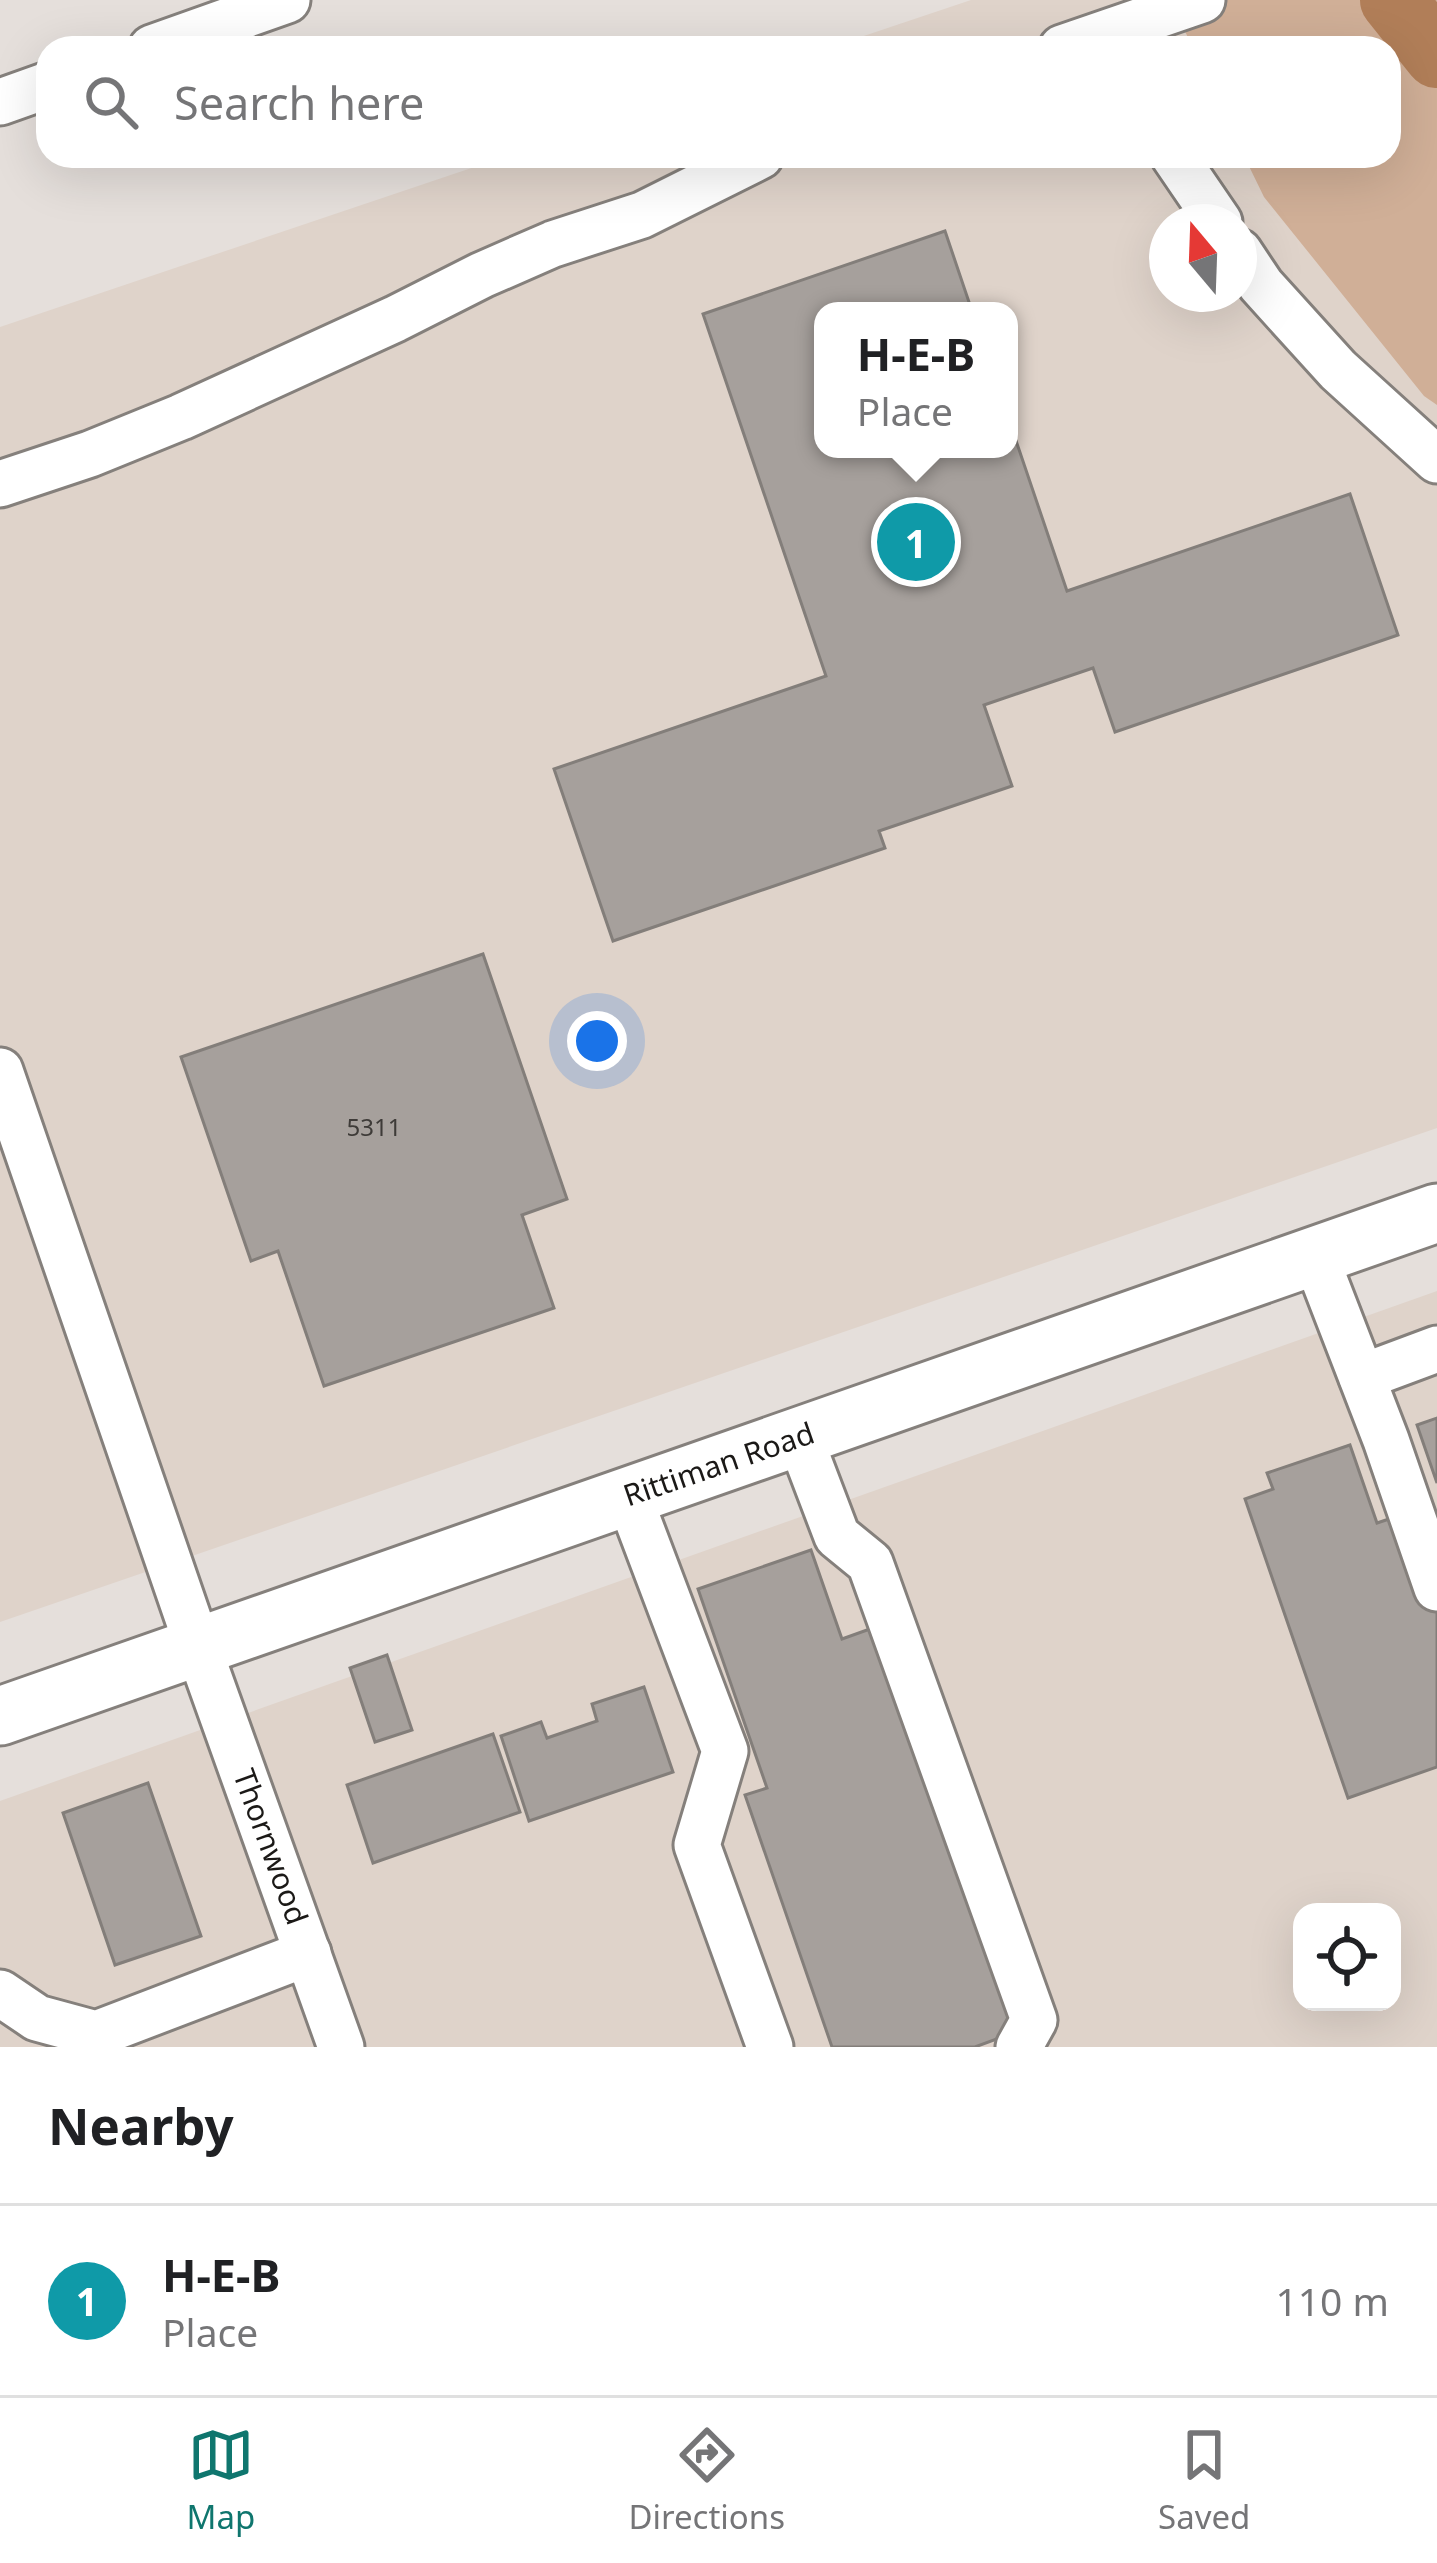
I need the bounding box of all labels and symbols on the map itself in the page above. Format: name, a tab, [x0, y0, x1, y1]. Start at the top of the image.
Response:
north arrow	[1149, 204, 1257, 312]
pin: 1	[877, 497, 955, 587]
your location	[567, 1011, 627, 1071]
house number: 5311	[347, 1110, 401, 1143]
street label: Rittiman Road	[618, 1412, 819, 1515]
street label: Thornwood	[224, 1763, 318, 1930]

